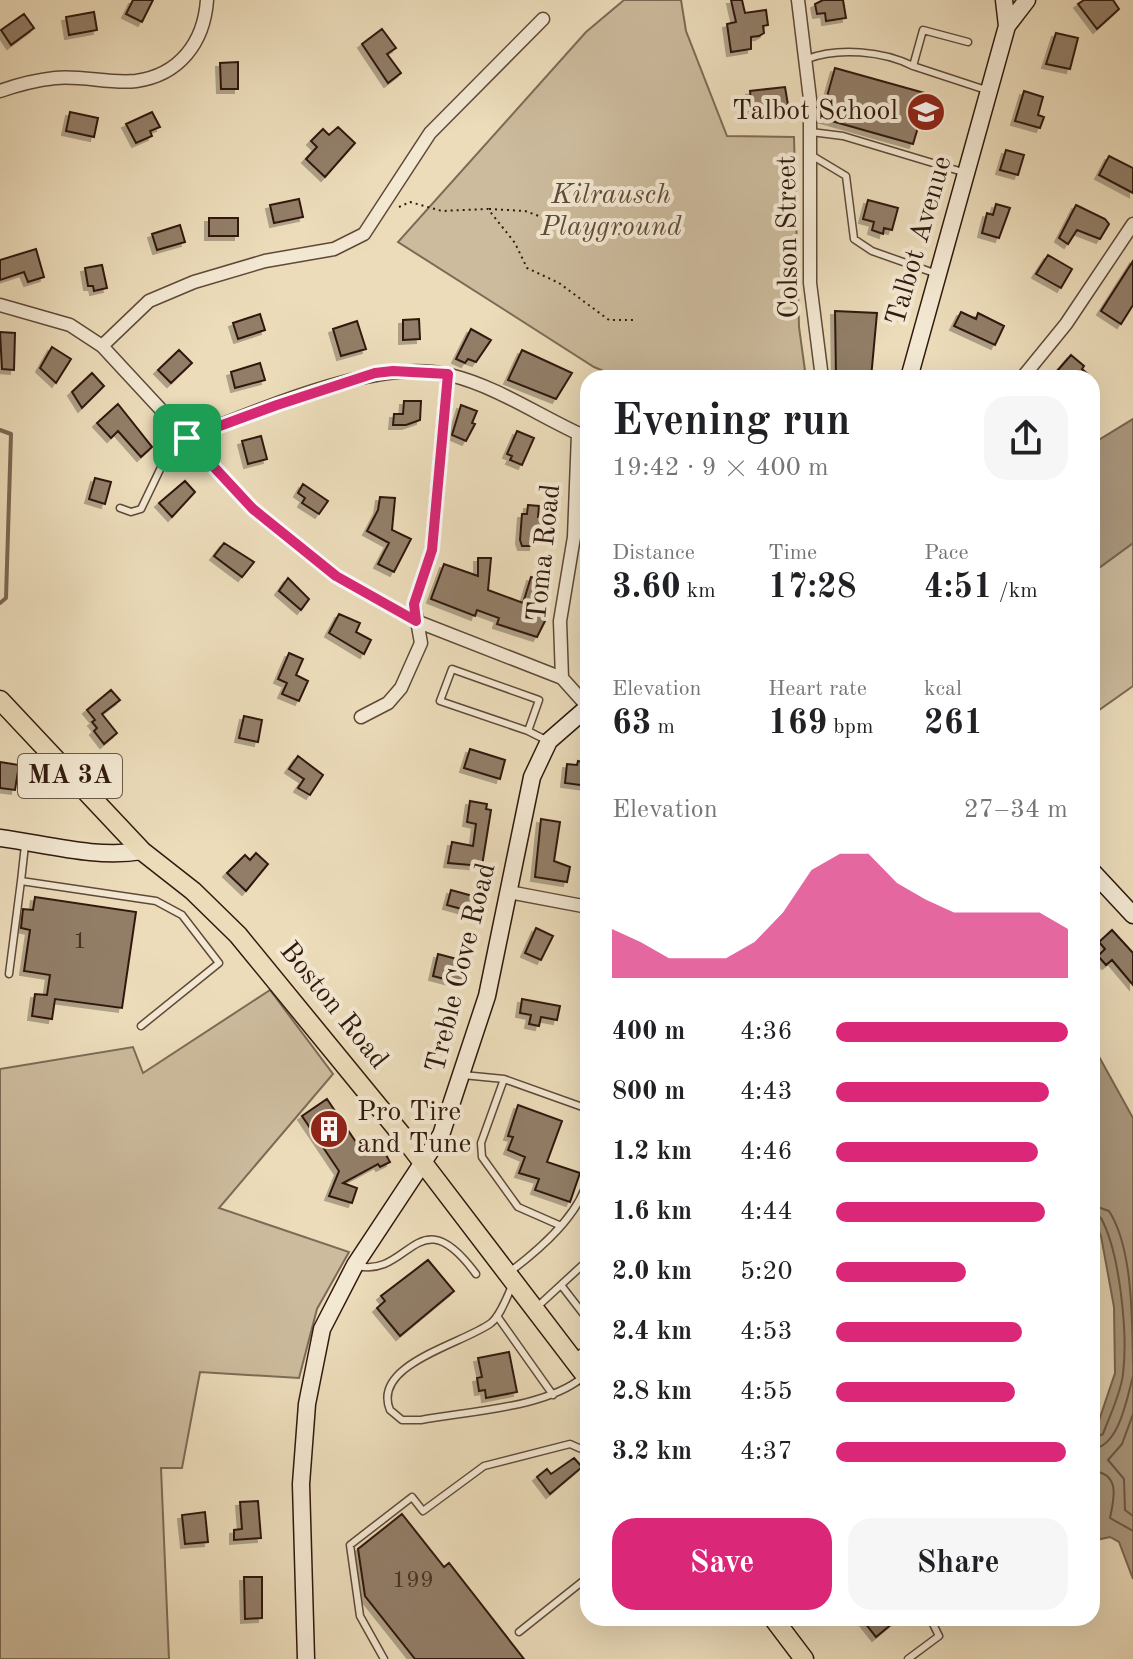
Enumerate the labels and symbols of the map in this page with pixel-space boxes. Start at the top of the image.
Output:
school or university icon: Talbot School [905,91,947,133]
place label: Talbot School [732,98,898,126]
street label: Talbot Avenue [882,153,958,329]
street label: Colson Street [774,155,804,319]
park label: Kilrausch Playground [539,182,682,242]
pin [153,404,221,472]
street label: Toma Road [524,483,566,623]
road number: MA 3A [18,754,122,798]
street label: Treble Cove Road [422,860,502,1076]
house number: 1 [73,930,87,954]
street label: Boston Road [274,937,392,1075]
place label: Pro Tire and Tune [357,1099,471,1159]
building icon: Pro Tire and Tune [308,1108,350,1150]
house number: 199 [392,1569,434,1593]

